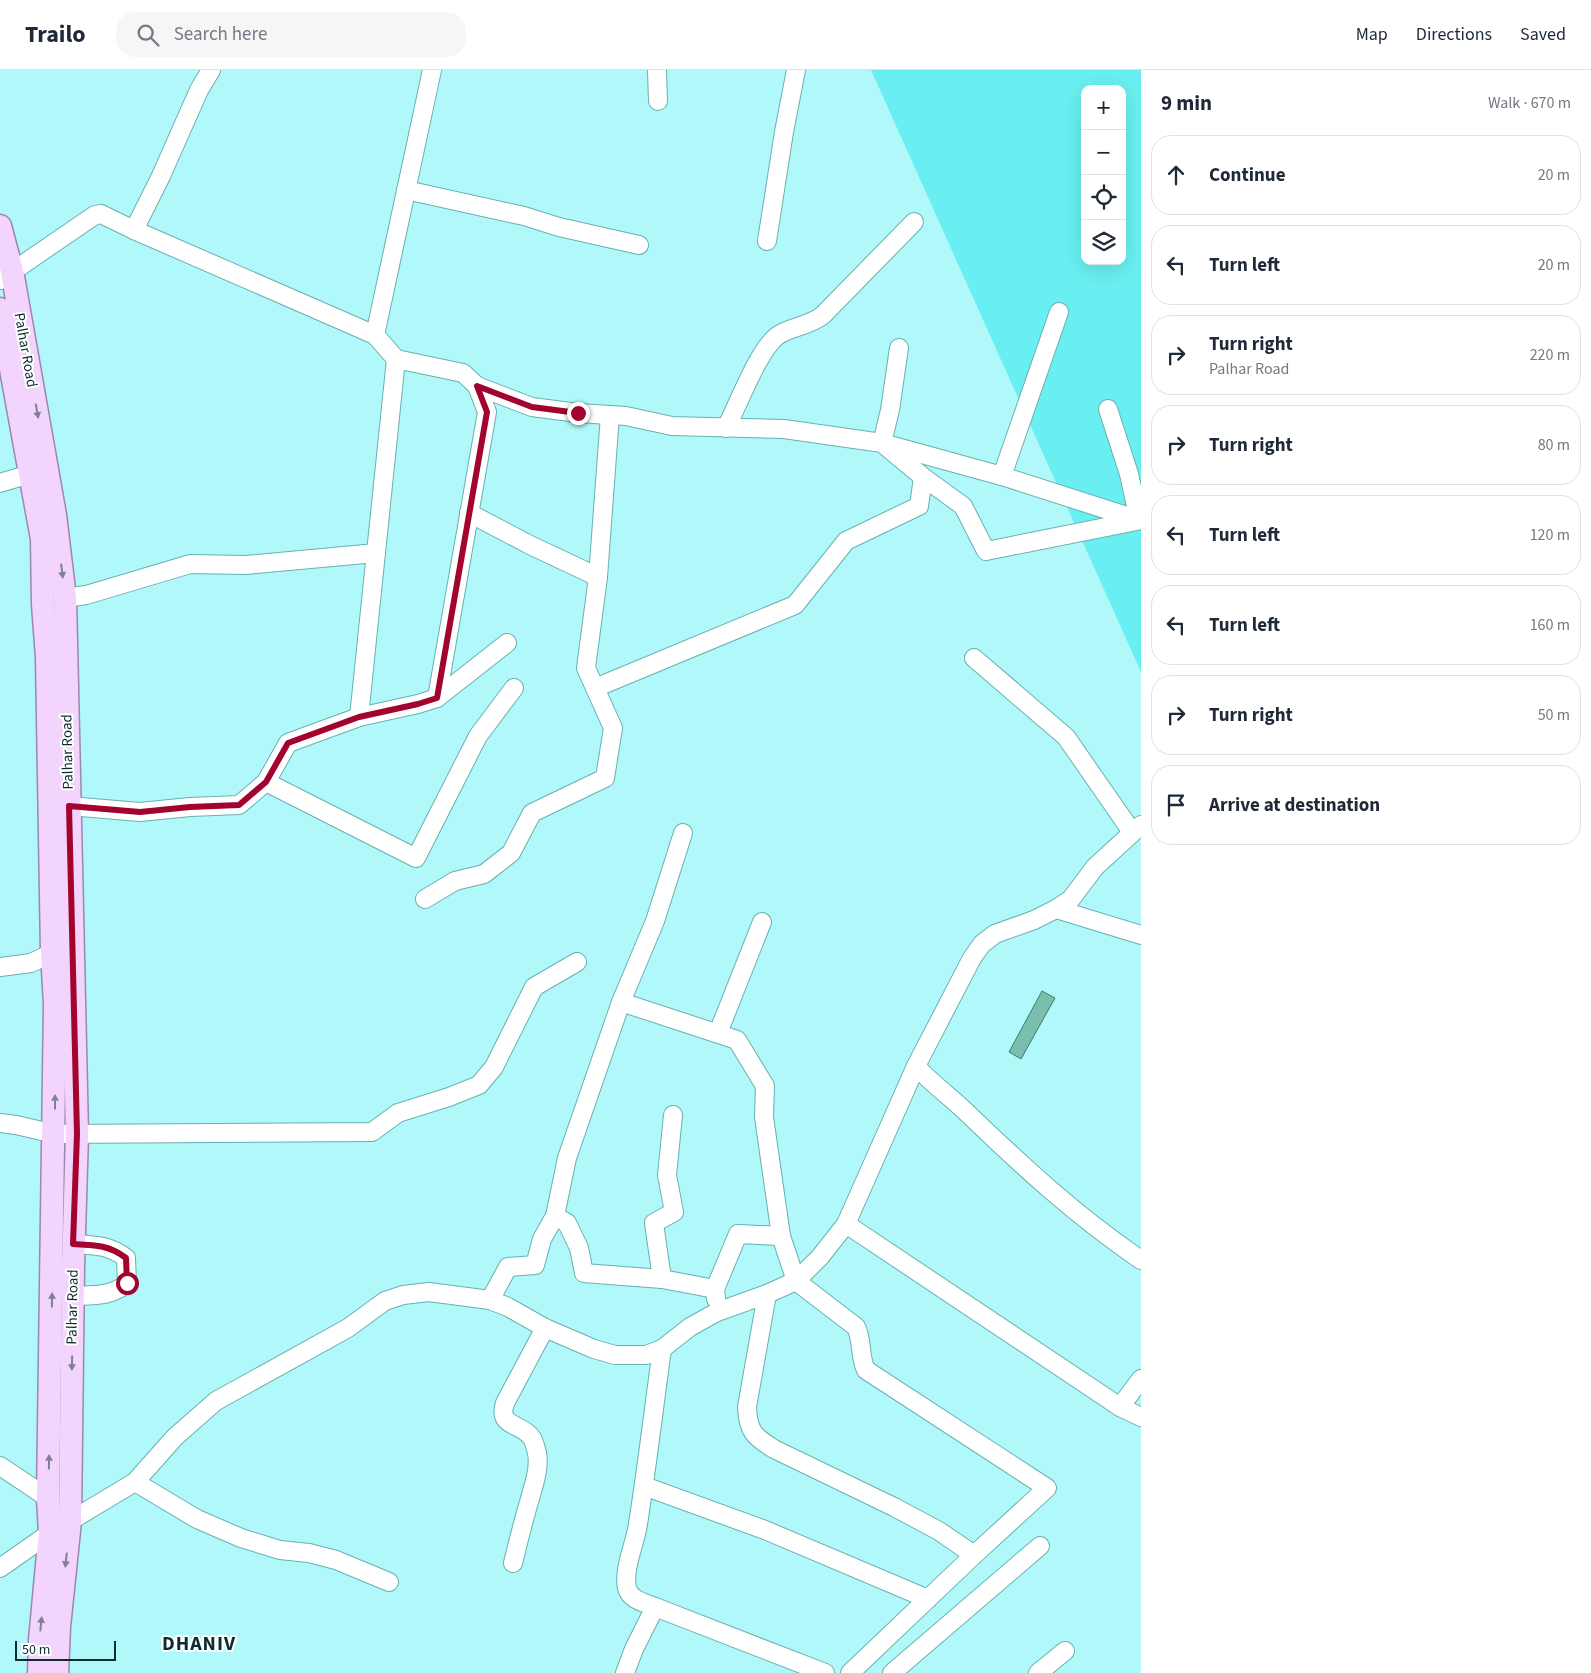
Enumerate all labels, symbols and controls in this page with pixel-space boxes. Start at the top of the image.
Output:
search box [116,12,466,57]
text: Trailo [25,17,86,52]
icon: search [134,21,162,49]
text: Search here [174,21,267,48]
text: Map [1356,22,1388,47]
text: Directions [1416,22,1492,47]
text: Saved [1520,22,1566,47]
map controls [1081,85,1126,265]
button: + [1081,85,1126,130]
text: 9 min [1161,88,1212,118]
text: Walk · 670 m [1488,92,1571,114]
button: − [1081,130,1126,175]
icon: ahead [1162,161,1190,189]
text: Continue [1209,162,1286,189]
text: 20 m [1538,164,1570,186]
button: locate [1081,175,1126,220]
button: layers [1081,220,1126,265]
icon: left [1162,251,1190,279]
text: Turn left [1209,252,1280,279]
text: 20 m [1538,254,1570,276]
street label: Palhar Road [9,311,42,389]
text: Turn right [1209,331,1293,358]
icon: right [1162,341,1190,369]
text: 220 m [1530,344,1570,366]
text: Palhar Road [1209,358,1289,380]
route end [567,402,590,425]
one-way arrow [33,403,41,419]
icon: right [1162,431,1190,459]
text: Turn right [1209,432,1293,459]
text: 80 m [1538,434,1570,456]
icon: left [1162,521,1190,549]
text: Turn left [1209,522,1280,549]
text: 120 m [1530,524,1570,546]
one-way arrow [58,563,66,579]
icon: left [1162,611,1190,639]
text: Turn left [1209,612,1280,639]
text: 160 m [1530,614,1570,636]
icon: right [1162,701,1190,729]
text: Turn right [1209,702,1293,729]
text: 50 m [1538,704,1570,726]
street label: Palhar Road [56,714,79,790]
icon: arrive [1162,791,1190,819]
text: Arrive at destination [1209,792,1380,819]
one-way arrow [51,1094,59,1110]
street label: Palhar Road [61,1269,84,1345]
route start [116,1272,139,1295]
one-way arrow [48,1292,56,1308]
one-way arrow [67,1355,75,1371]
one-way arrow [45,1454,53,1470]
one-way arrow [62,1553,70,1569]
one-way arrow [37,1616,45,1632]
district label: DHANIV [162,1630,236,1658]
scale bar [15,1638,116,1661]
text: 50 m [22,1640,50,1660]

